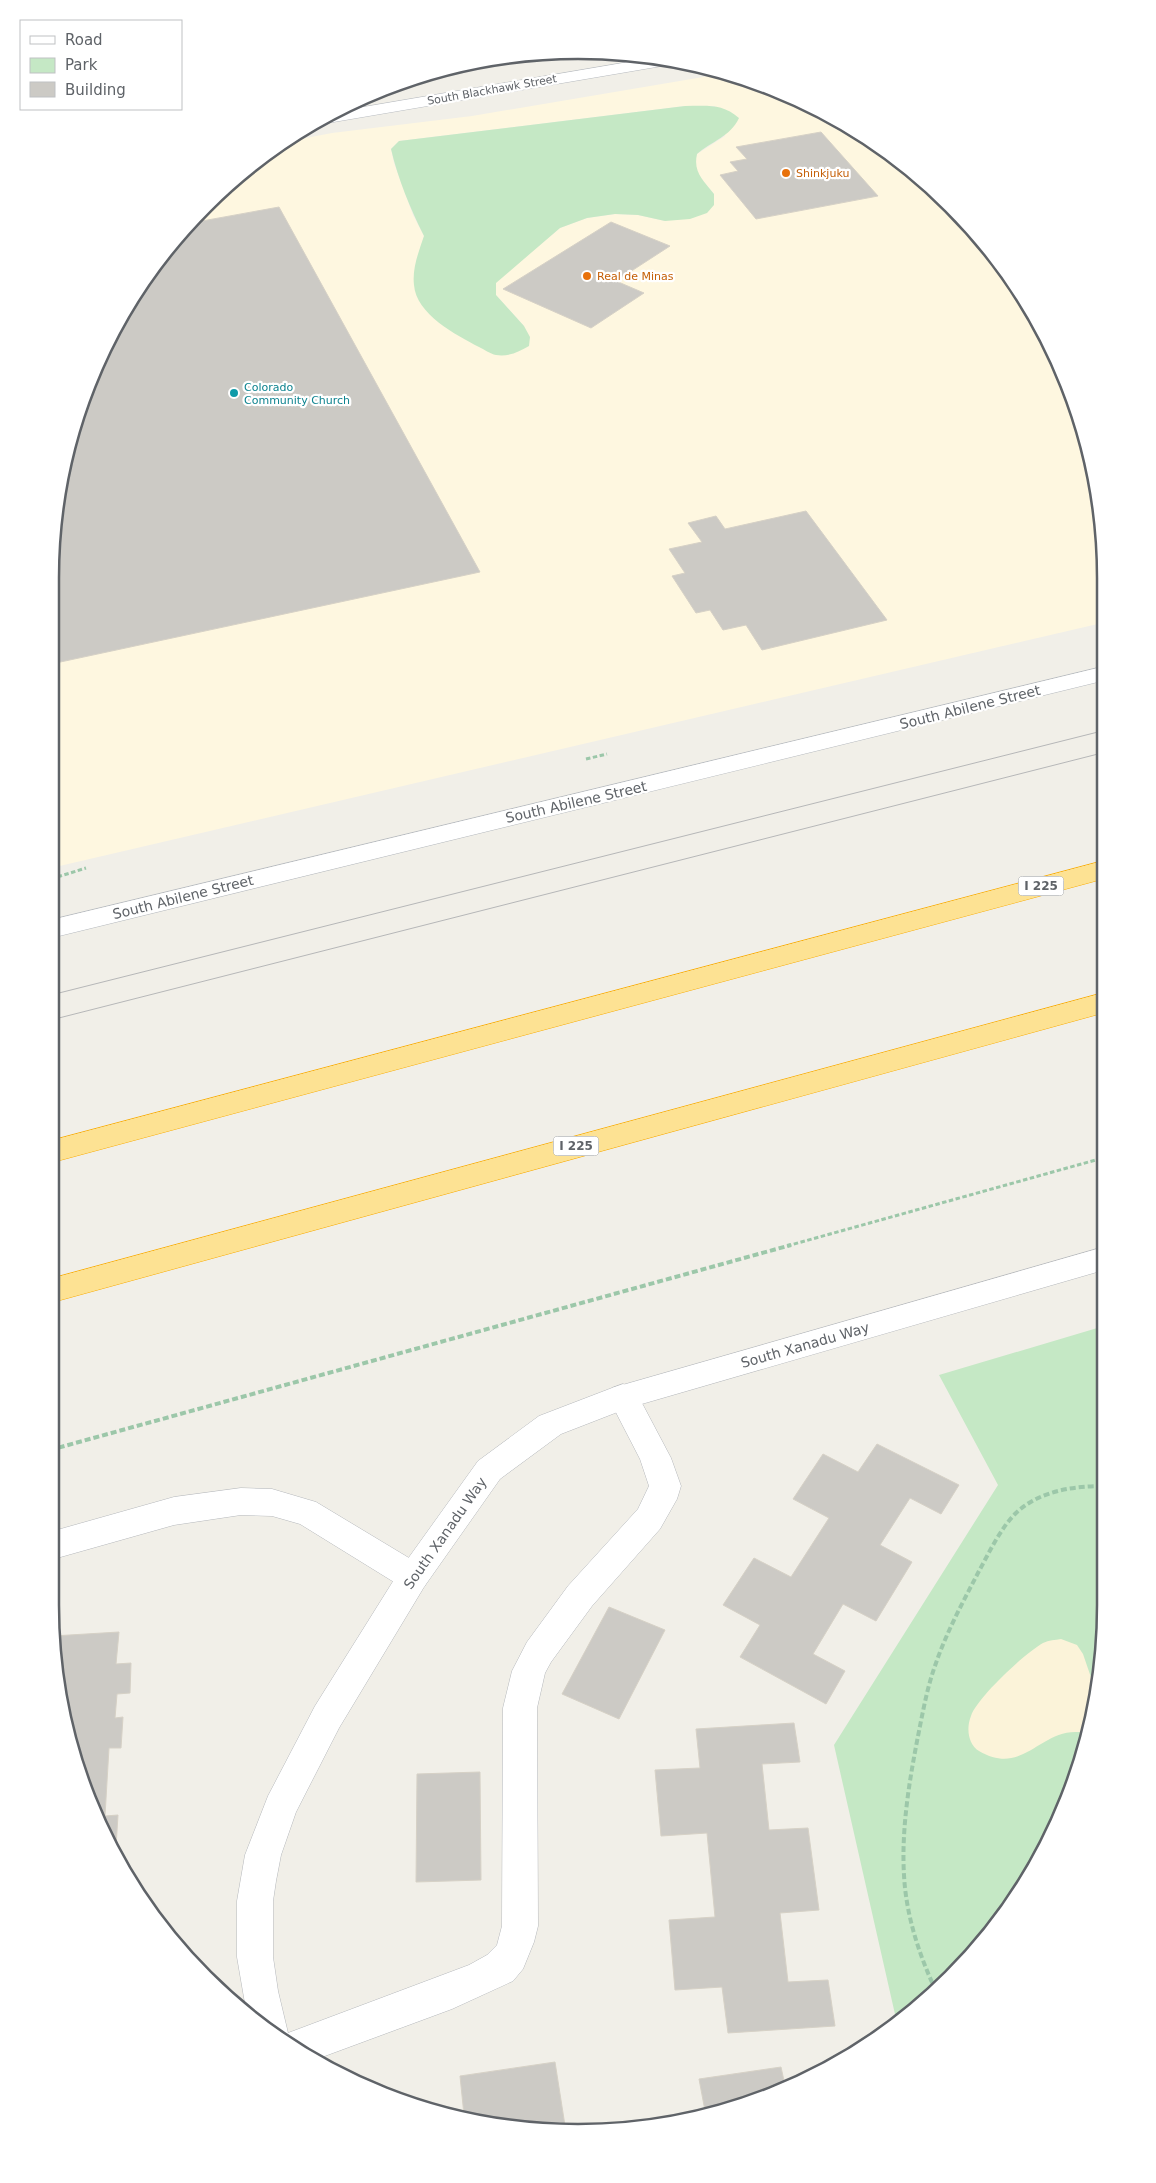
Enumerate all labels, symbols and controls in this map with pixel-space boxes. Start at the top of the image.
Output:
legend [20,20,182,110]
text: Road [65,31,103,49]
text: Park [65,56,98,74]
street label: South Blackhawk Street [426,72,558,108]
text: Building [65,81,126,99]
marker: Shinkjuku [780,167,792,179]
place label: Shinkjuku [796,167,849,180]
marker: Real de Minas [581,270,593,282]
place label: Real de Minas [597,270,674,283]
place label: Colorado Community Church [244,381,350,407]
marker: Colorado Community Church [228,387,240,399]
street label: South Abilene Street [898,682,1043,732]
street label: South Abilene Street [504,778,649,826]
street label: South Abilene Street [111,872,256,922]
road number: I 225 [1018,876,1064,896]
road number: I 225 [554,1136,598,1156]
street label: South Xanadu Way [739,1319,871,1371]
street label: South Xanadu Way [400,1474,490,1592]

